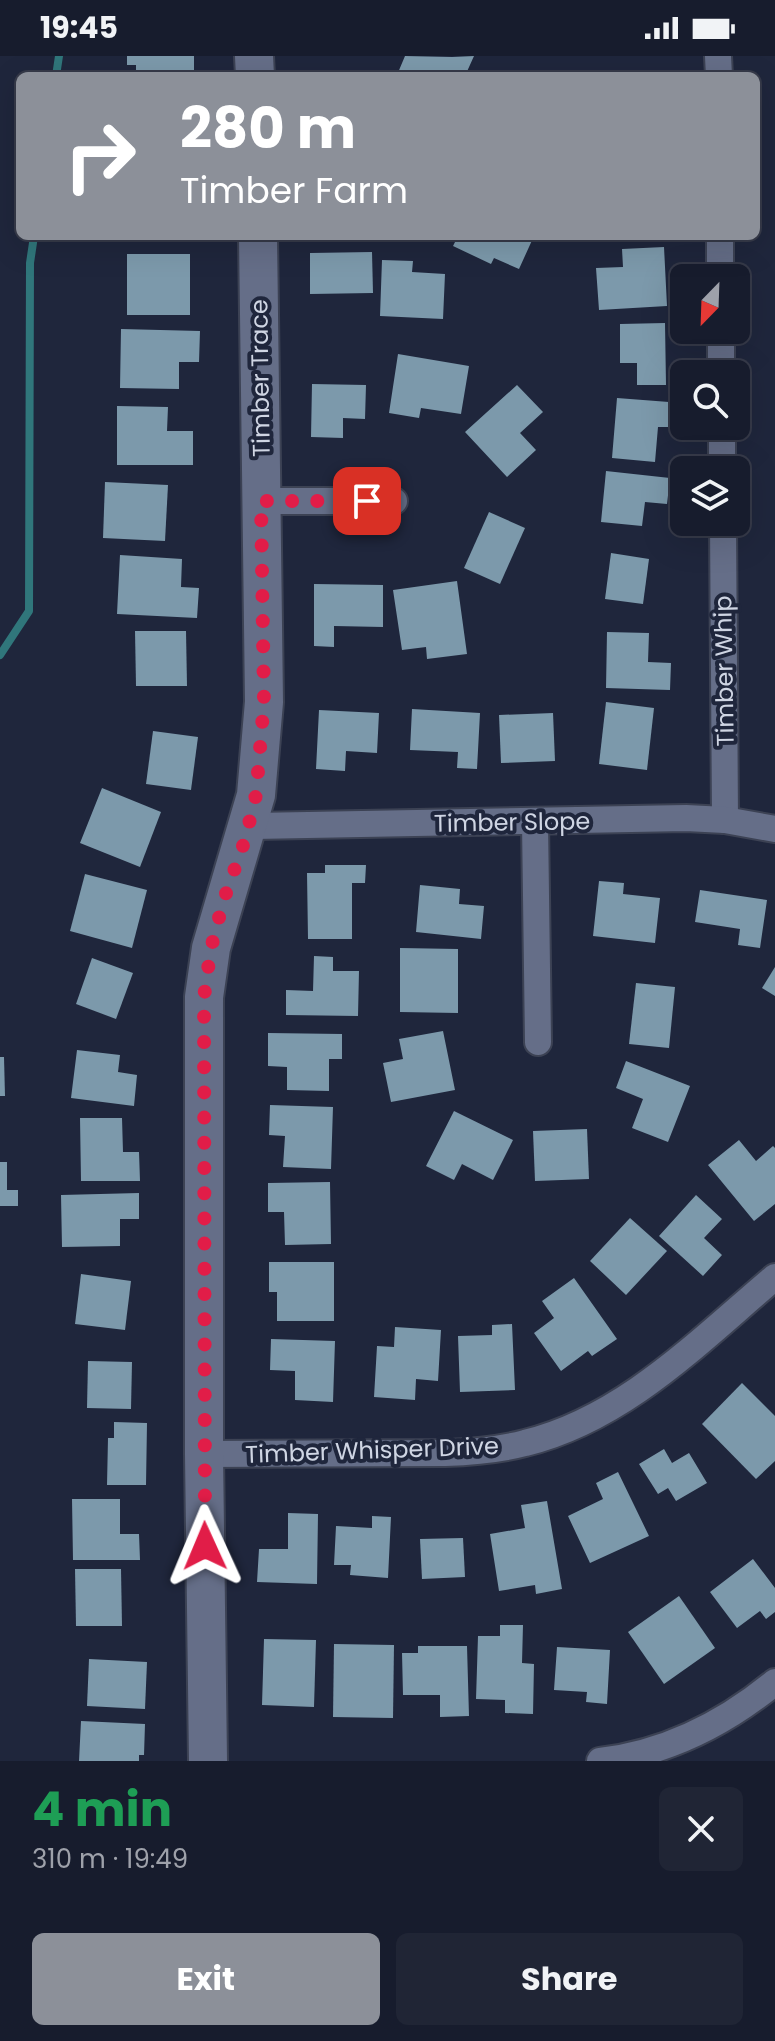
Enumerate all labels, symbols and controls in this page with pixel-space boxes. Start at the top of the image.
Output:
text: 19:45 [40,6,118,49]
text: 280 m [180,89,356,168]
icon: right [48,104,152,208]
text: Timber Farm [180,165,408,216]
north arrow [670,264,750,344]
map controls [670,264,750,536]
street label: Timber Trace [242,299,278,457]
button: search [670,360,750,440]
button: layers [670,456,750,536]
pin [333,467,401,535]
icon: arrive [345,479,389,523]
street label: Timber Whip [706,595,742,747]
street label: Timber Slope [433,804,591,840]
street label: Timber Whisper Drive [245,1429,499,1471]
position arrow [163,1504,247,1588]
text: 4 min [32,1776,172,1843]
button: close [659,1787,743,1871]
text: 310 m · 19:49 [32,1841,188,1877]
button: Exit [32,1933,380,2025]
button: Share [396,1933,743,2025]

